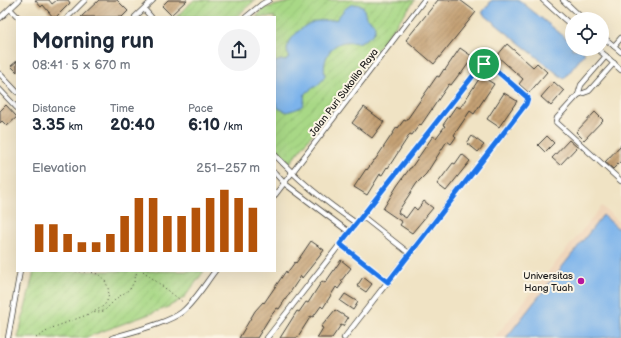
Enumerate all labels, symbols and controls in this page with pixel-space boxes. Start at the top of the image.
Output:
map controls [565,12,609,56]
button: locate [565,12,609,56]
text: Morning run [32,28,154,55]
button: share [218,29,260,71]
street label: Jalan Puri Sukolilo Raya [307,46,381,139]
pin [467,47,501,81]
icon: arrive [473,53,495,75]
text: 08:41 · 5 × 670 m [32,57,131,73]
text: Distance [32,102,76,115]
text: Time [110,102,134,115]
text: Pace [188,102,213,115]
text: 3.35 [32,115,65,135]
text: 20:40 [110,115,155,135]
text: 6:10 [188,115,220,135]
text: km [65,120,83,133]
text: /km [220,120,243,133]
text: Elevation [32,160,86,176]
text: 251–257 m [196,160,260,176]
place label: Universitas Hang Tuah [523,270,573,294]
marker: Universitas Hang Tuah [576,276,586,286]

